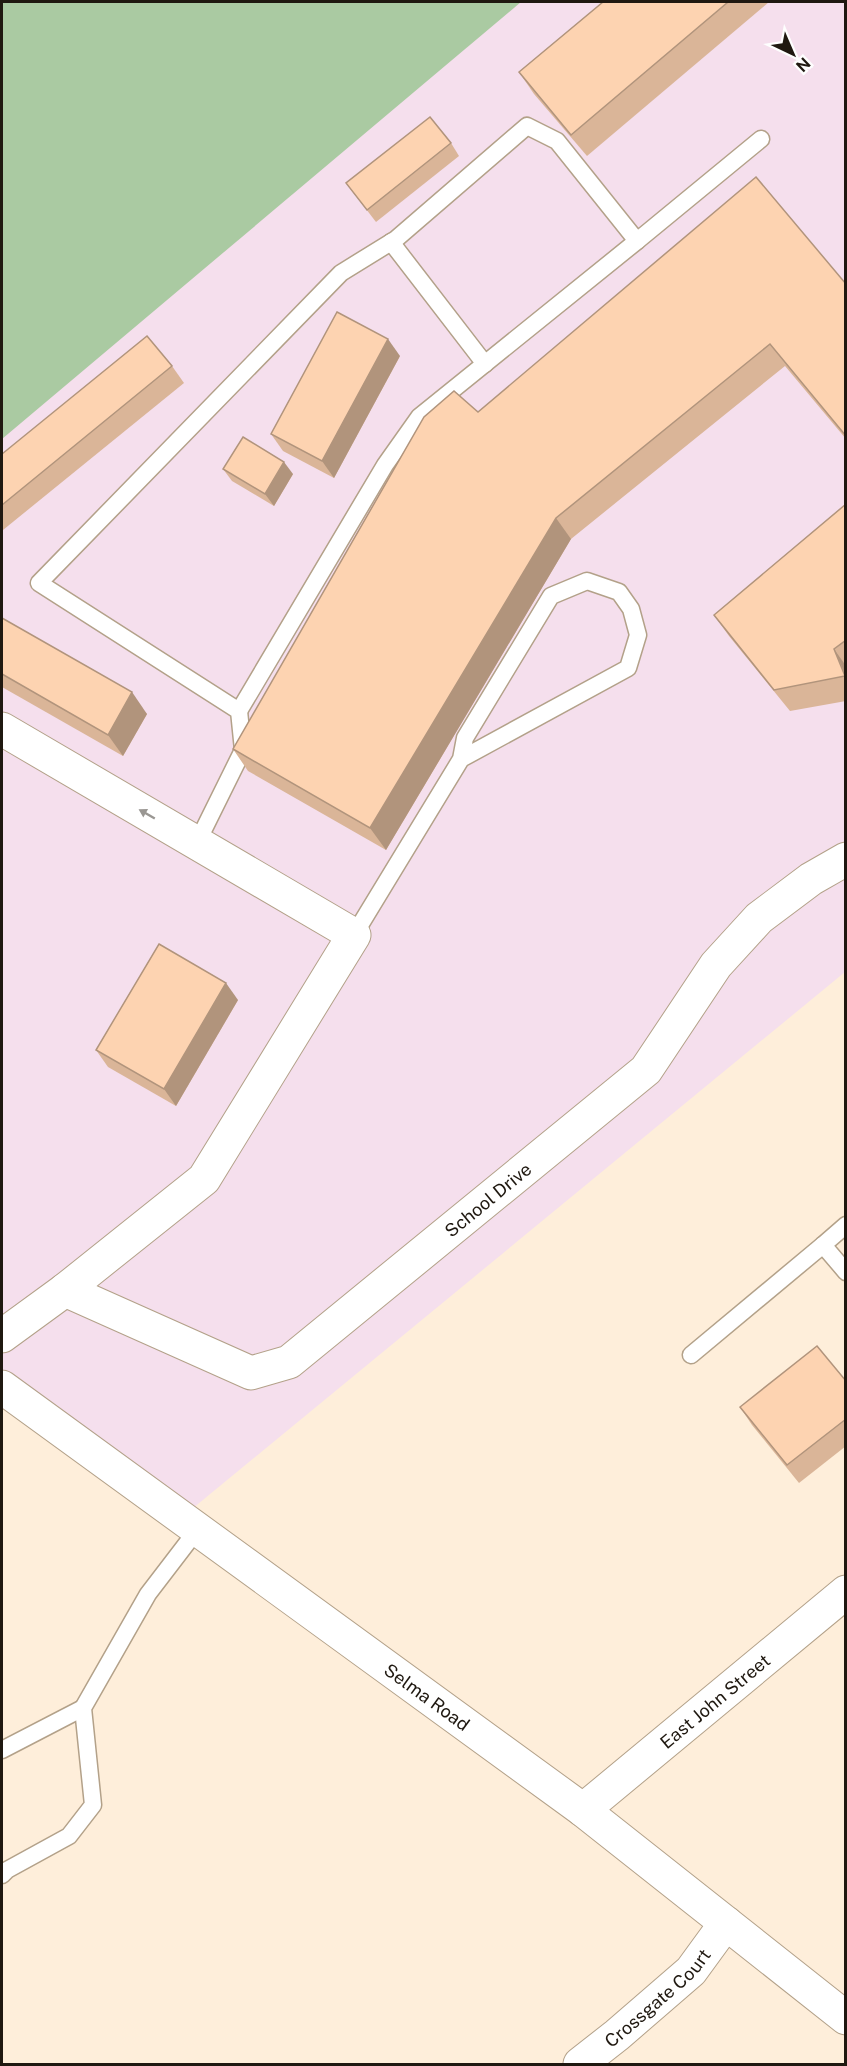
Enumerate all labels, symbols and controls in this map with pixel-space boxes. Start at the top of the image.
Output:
north arrow [763,24,823,84]
text: N [792,53,814,76]
one-way arrow [139,808,155,819]
street label: School Drive [440,1158,535,1241]
street label: East John Street [656,1649,774,1752]
street label: Selma Road [381,1659,474,1735]
street label: Crossgate Court [600,1944,714,2051]

